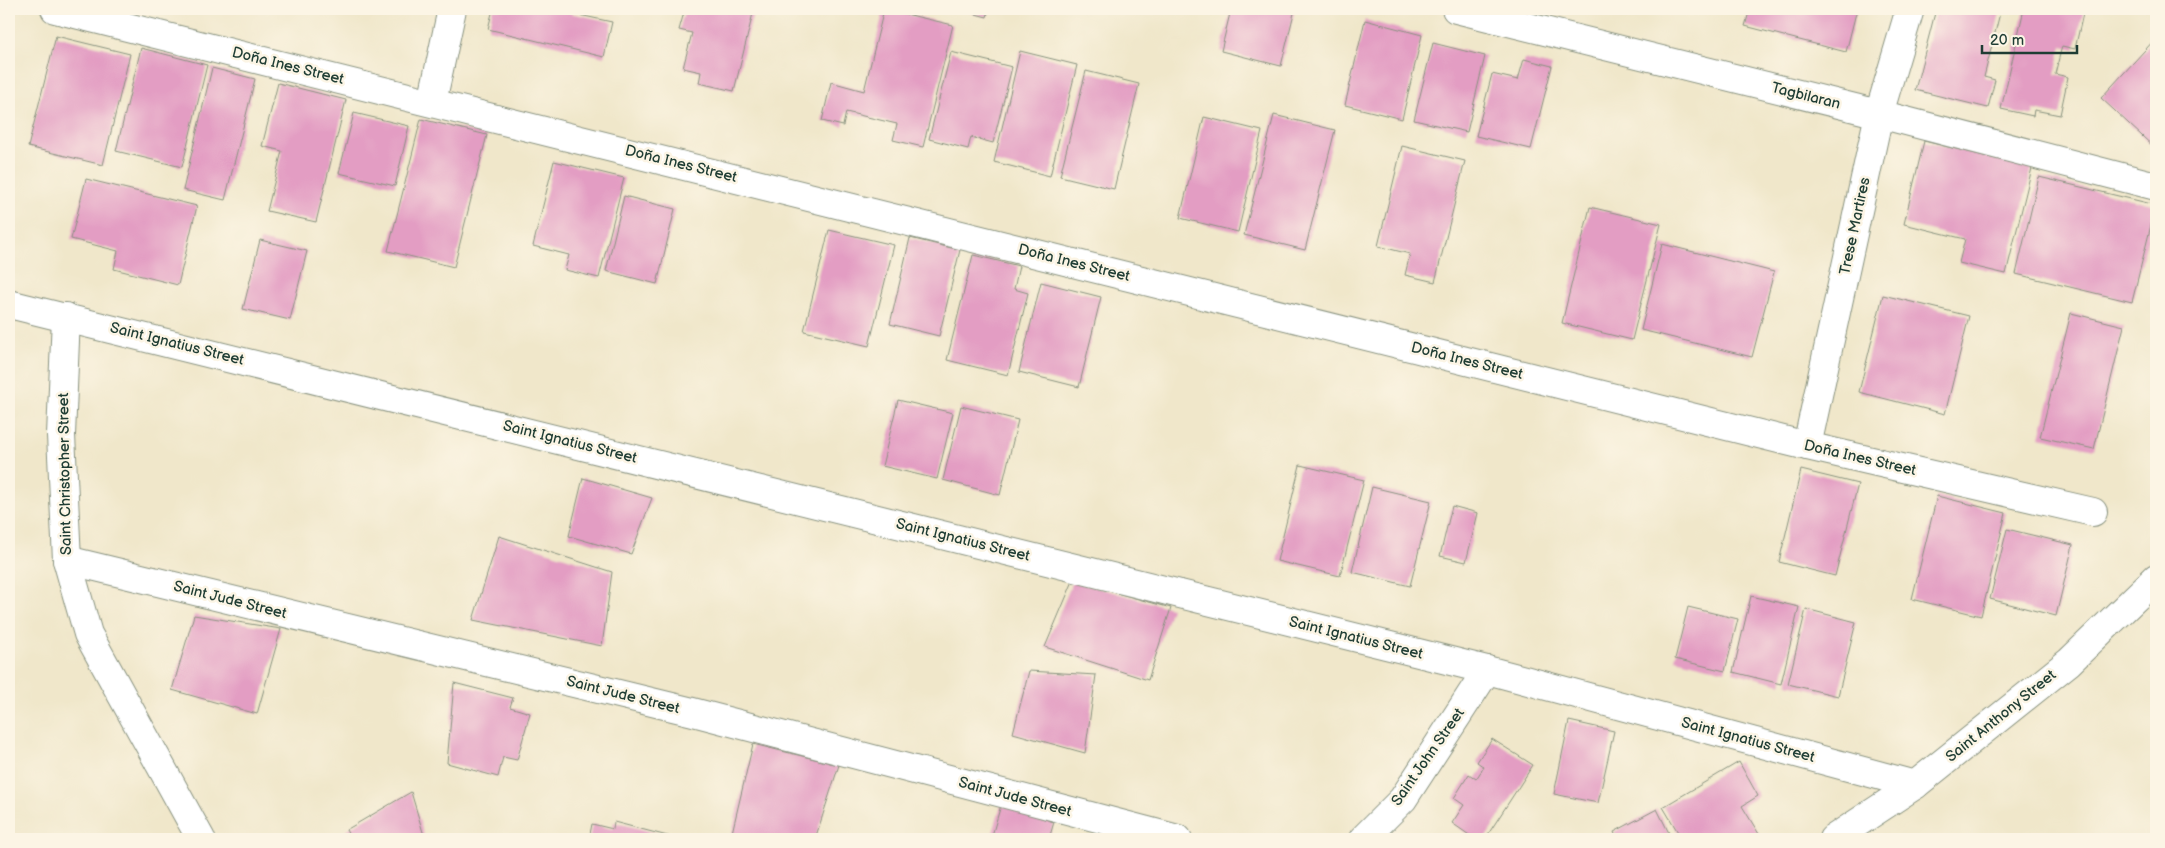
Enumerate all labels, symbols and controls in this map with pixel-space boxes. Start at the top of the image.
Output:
scale bar [1982,22,2078,54]
text: 20 m [1990,31,2024,50]
street label: Doña Ines Street [230,43,346,89]
street label: Tagbilaran [1770,78,1842,114]
street label: Doña Ines Street [623,141,739,187]
street label: Trese Martires [1835,175,1875,277]
street label: Doña Ines Street [1016,240,1132,286]
street label: Saint Ignatius Street [108,318,246,370]
street label: Doña Ines Street [1409,338,1525,384]
street label: Saint Christopher Street [54,392,76,555]
street label: Saint Ignatius Street [501,416,639,468]
street label: Doña Ines Street [1802,436,1918,480]
street label: Saint Ignatius Street [894,514,1032,566]
street label: Saint Jude Street [171,577,289,623]
street label: Saint Ignatius Street [1287,612,1425,664]
street label: Saint Anthony Street [1942,665,2060,766]
street label: Saint Jude Street [564,672,682,718]
street label: Saint John Street [1387,704,1469,810]
street label: Saint Ignatius Street [1679,713,1817,767]
street label: Saint Jude Street [957,773,1074,821]

